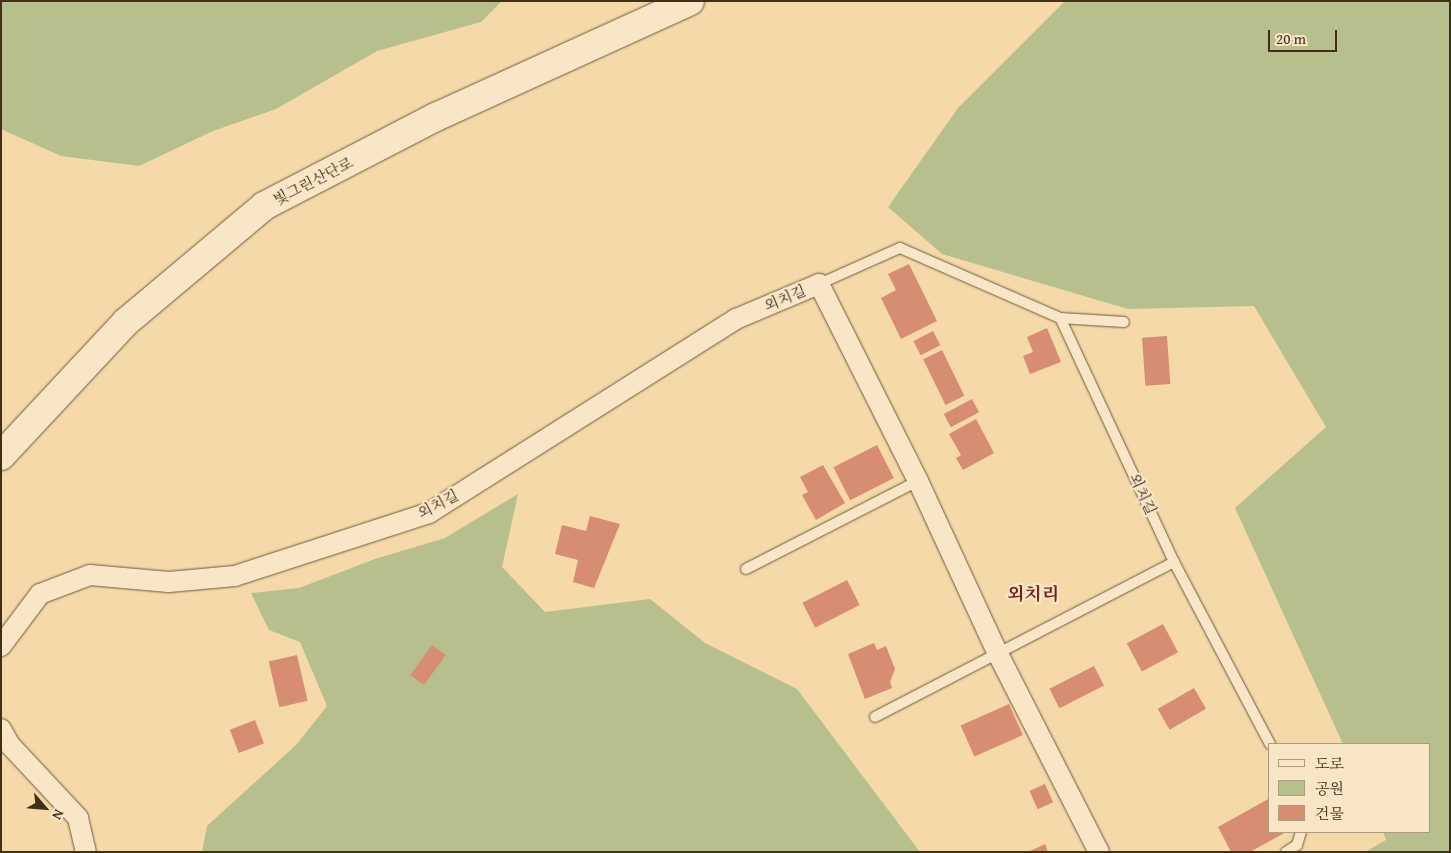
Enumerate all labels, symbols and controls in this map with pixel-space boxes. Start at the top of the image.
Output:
scale bar [1271,20,1340,52]
text: 20 m [1276,28,1306,49]
street label: 빛그린산단로 [270,153,356,209]
street label: 외치길 [761,281,809,315]
street label: 외치길 [1126,470,1160,518]
street label: 외치길 [415,486,461,522]
district label: 외치리 [1007,583,1059,605]
legend [1268,743,1431,833]
text: 도로 [1315,753,1344,774]
text: 공원 [1315,778,1344,799]
north arrow [20,783,70,833]
text: 건물 [1315,803,1344,824]
text: N [47,806,69,824]

